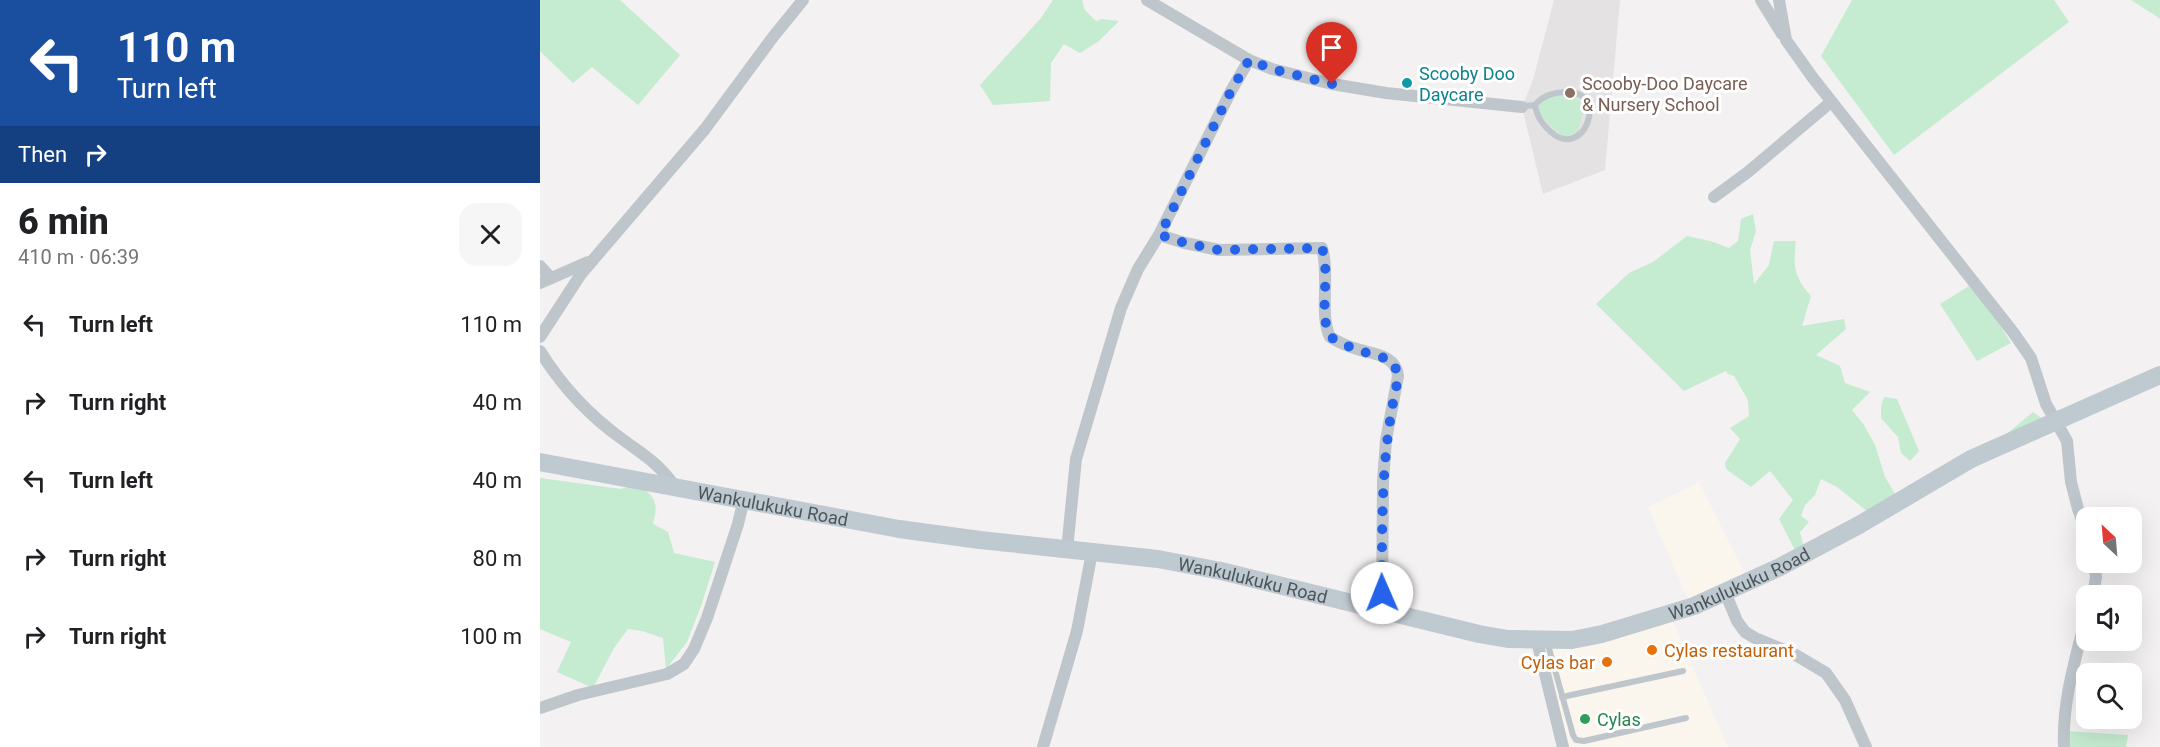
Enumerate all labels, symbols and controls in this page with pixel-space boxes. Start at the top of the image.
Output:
pin [1306,22,1357,84]
text: 110 m [117,23,236,72]
icon: left [18,24,96,102]
icon: arrive [1315,31,1348,64]
place label: Scooby Doo Daycare [1419,63,1515,105]
text: Turn left [117,73,217,105]
place label: Scooby-Doo Daycare & Nursery School [1582,73,1748,115]
marker: Scooby Doo Daycare [1400,76,1414,90]
marker: Scooby-Doo Daycare & Nursery School [1563,86,1577,100]
icon: right [79,138,112,171]
text: Then [18,142,67,167]
text: 6 min [18,201,109,243]
button: close [459,203,522,266]
text: 410 m · 06:39 [18,245,139,269]
icon: left [18,308,51,341]
text: Turn left [69,312,153,337]
text: 110 m [460,312,522,337]
icon: right [18,386,51,419]
text: Turn right [69,390,166,415]
text: 40 m [473,390,522,415]
icon: left [18,464,51,497]
text: Turn left [69,468,153,493]
text: 40 m [473,468,522,493]
street label: Wankulukuku Road [696,481,850,530]
north arrow [2076,507,2142,573]
map controls [2076,507,2142,729]
icon: right [18,542,51,575]
street label: Wankulukuku Road [1666,543,1813,624]
text: Turn right [69,546,166,571]
text: 80 m [473,546,522,571]
street label: Wankulukuku Road [1176,553,1330,607]
position arrow [1350,561,1414,625]
button: sound [2076,585,2142,651]
icon: right [18,620,51,653]
text: Turn right [69,624,166,649]
text: 100 m [460,624,522,649]
place label: Cylas restaurant [1664,640,1794,661]
marker: Cylas restaurant [1645,643,1659,657]
place label: Cylas bar [1521,652,1595,673]
marker: Cylas bar [1600,655,1614,669]
button: search [2076,663,2142,729]
place label: Cylas [1597,709,1641,730]
marker: Cylas [1578,712,1592,726]

